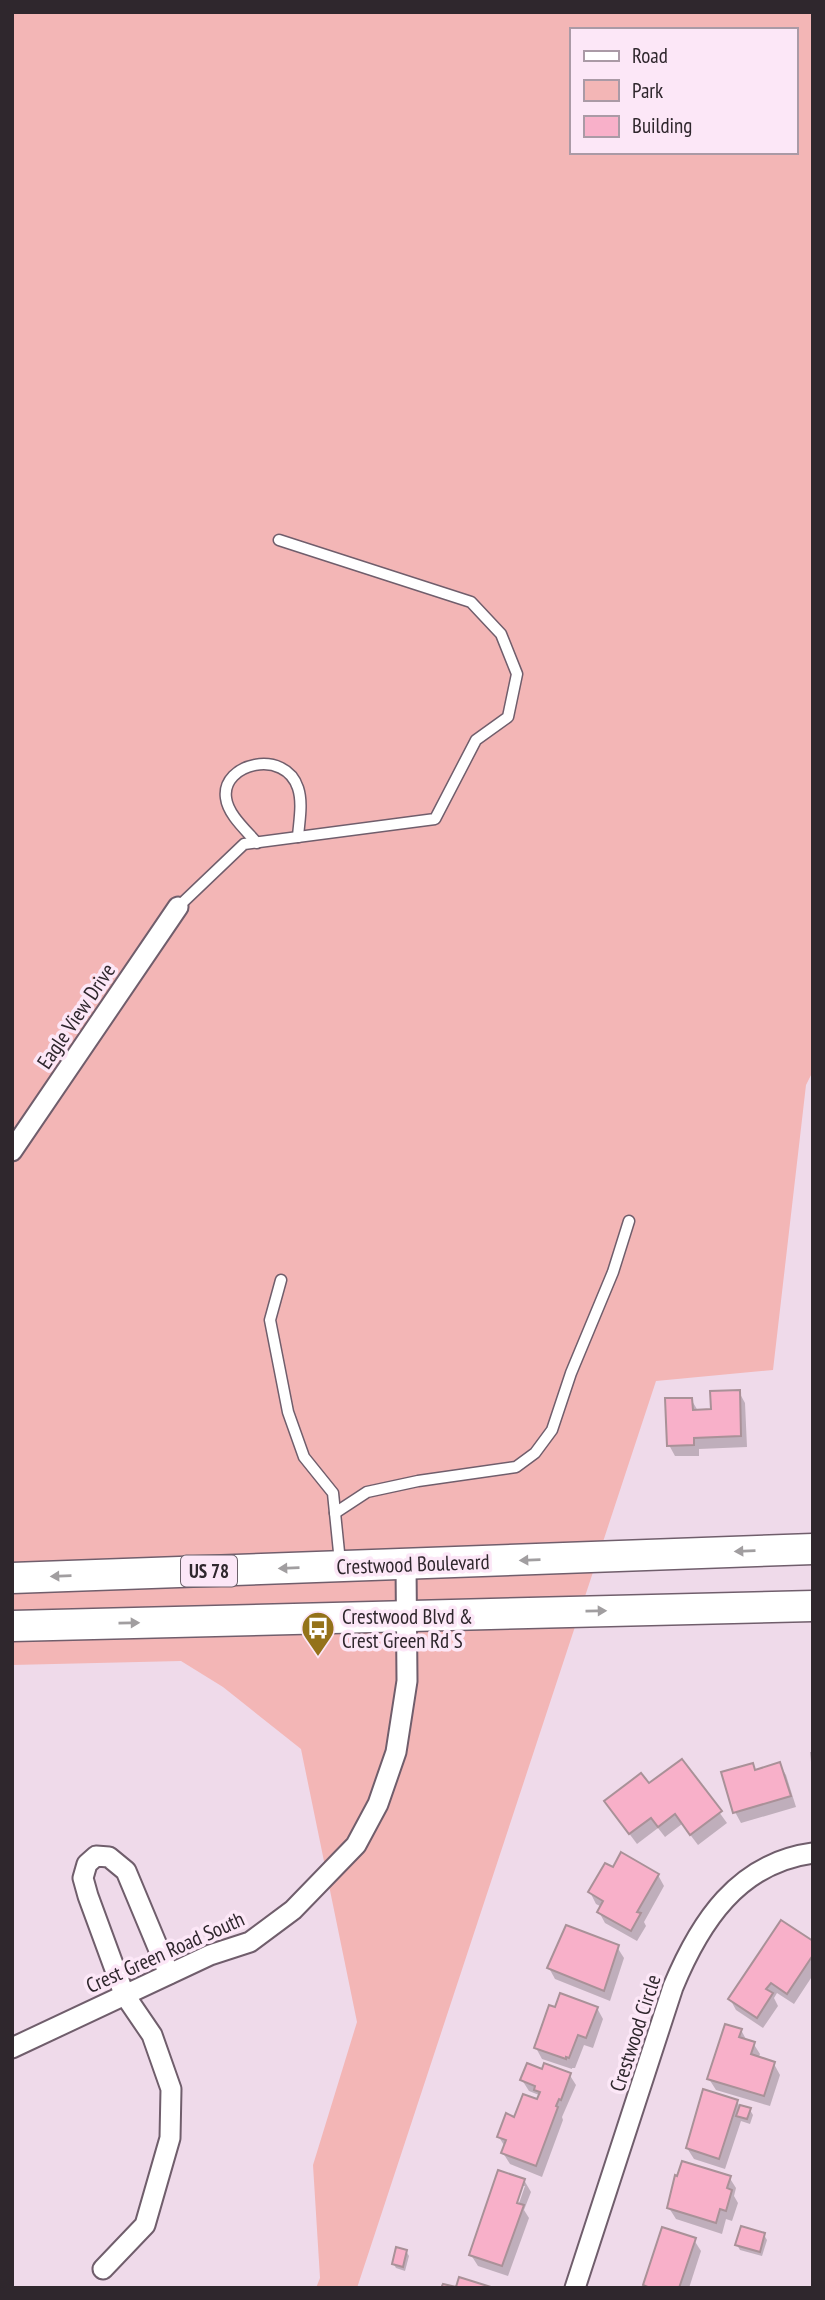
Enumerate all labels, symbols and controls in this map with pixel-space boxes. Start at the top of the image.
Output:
legend [570,28,797,154]
text: Road [632,42,668,69]
text: Park [632,77,663,104]
text: Building [632,112,692,139]
street label: Eagle View Drive [31,958,121,1074]
one-way arrow [733,1546,755,1557]
street label: Crestwood Boulevard [336,1548,490,1580]
one-way arrow [519,1554,541,1565]
road number: US 78 [181,1555,237,1586]
one-way arrow [277,1562,299,1573]
one-way arrow [50,1570,72,1581]
place label: Crestwood Blvd & Crest Green Rd S [342,1603,473,1654]
one-way arrow [585,1606,607,1617]
bus stop icon: Crestwood Blvd & Crest Green Rd S [299,1609,337,1658]
one-way arrow [119,1618,141,1629]
street label: Crest Green Road South [82,1905,248,1999]
street label: Crestwood Circle [603,1971,667,2095]

